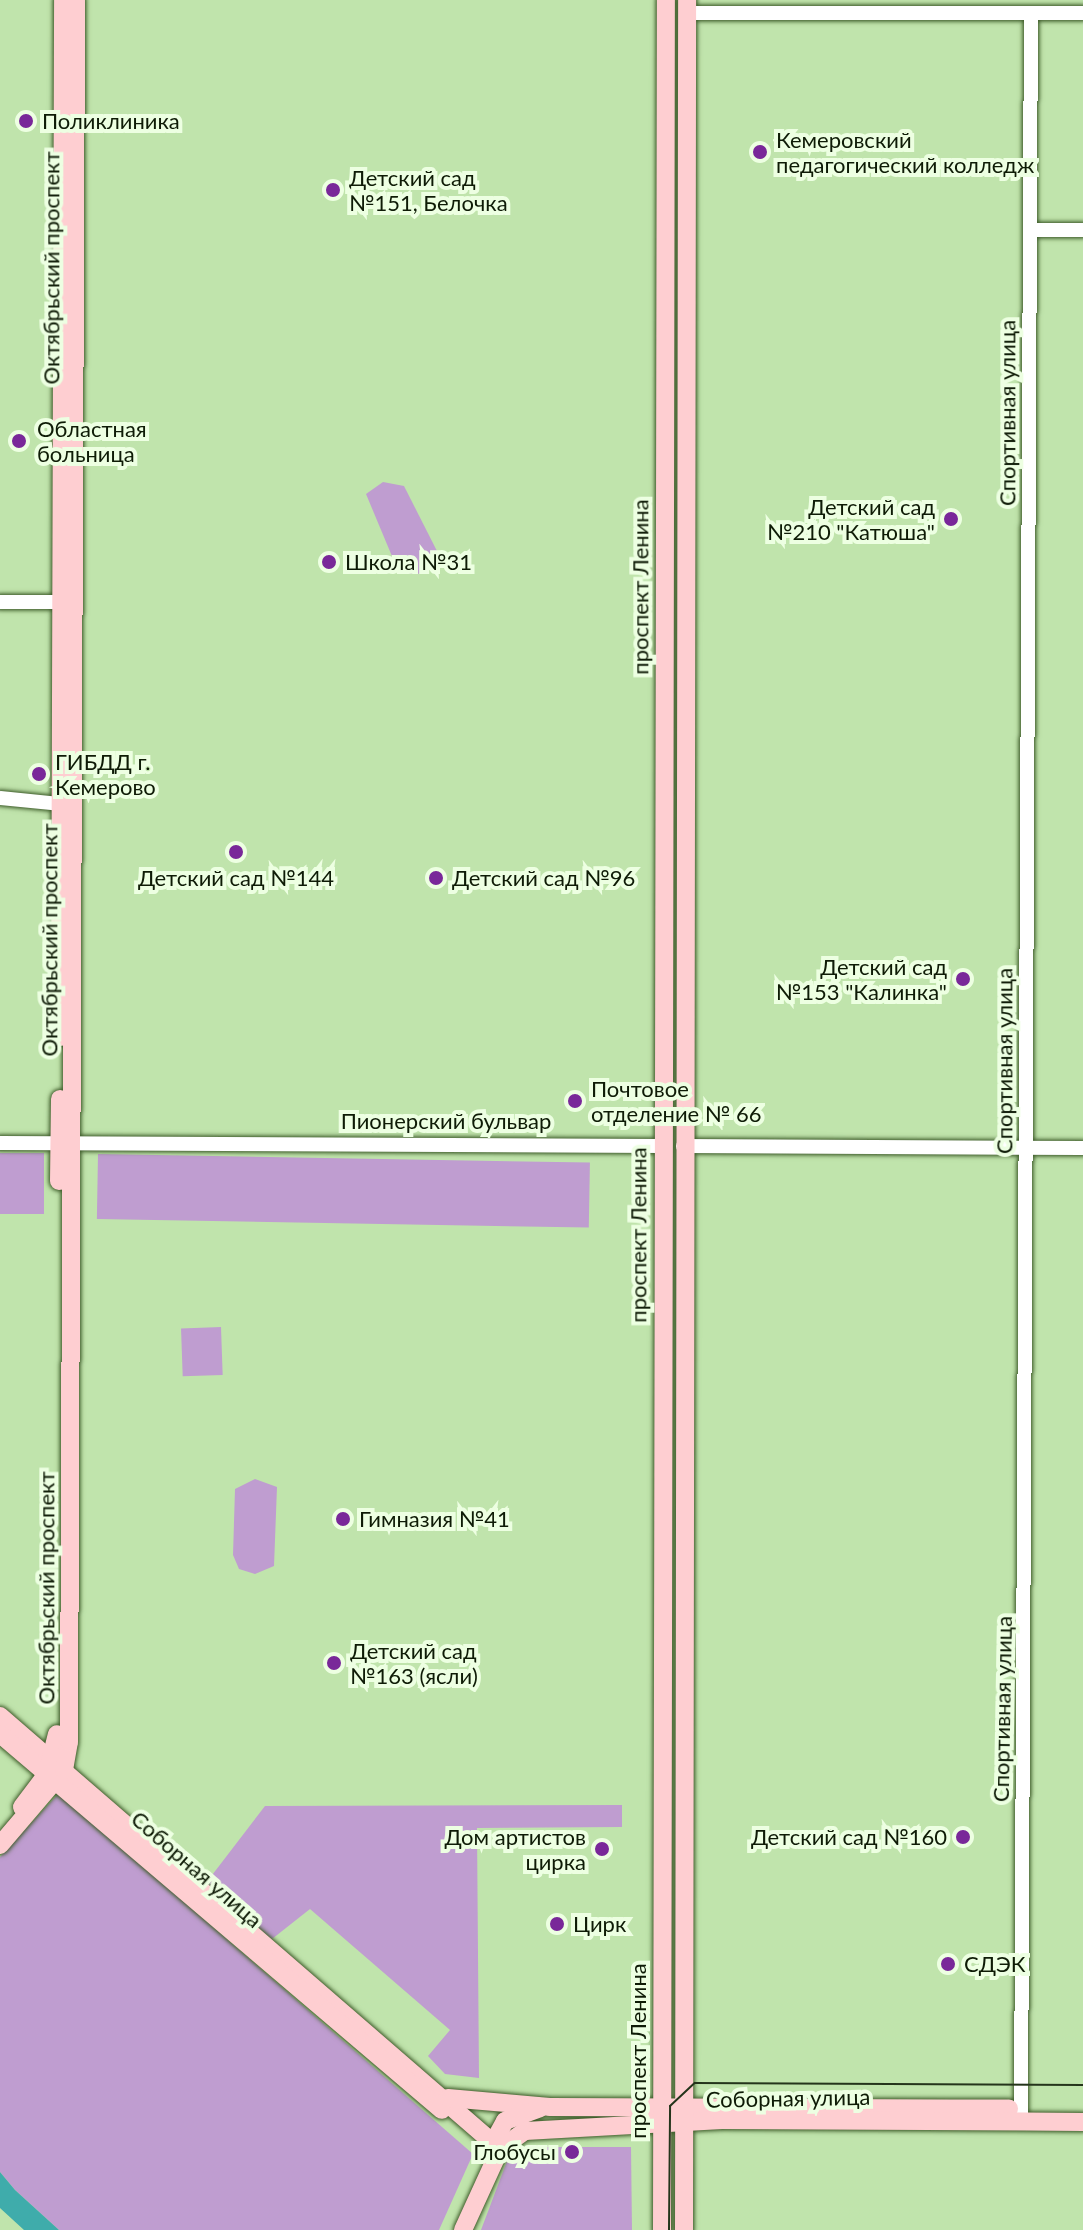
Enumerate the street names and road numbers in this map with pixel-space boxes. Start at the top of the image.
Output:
street label: Октябрьский проспект [38,151,64,385]
street label: Спортивная улица [994,320,1020,506]
street label: проспект Ленина [627,499,653,675]
street label: Октябрьский проспект [36,823,62,1057]
street label: Спортивная улица [991,968,1017,1154]
street label: Пионерский бульвар [341,1108,551,1134]
street label: проспект Ленина [625,1147,651,1323]
street label: Октябрьский проспект [33,1471,59,1705]
street label: Спортивная улица [987,1616,1017,1802]
street label: Соборная улица [126,1805,268,1933]
street label: проспект Ленина [625,1963,651,2139]
street label: Соборная улица [706,2083,870,2113]

